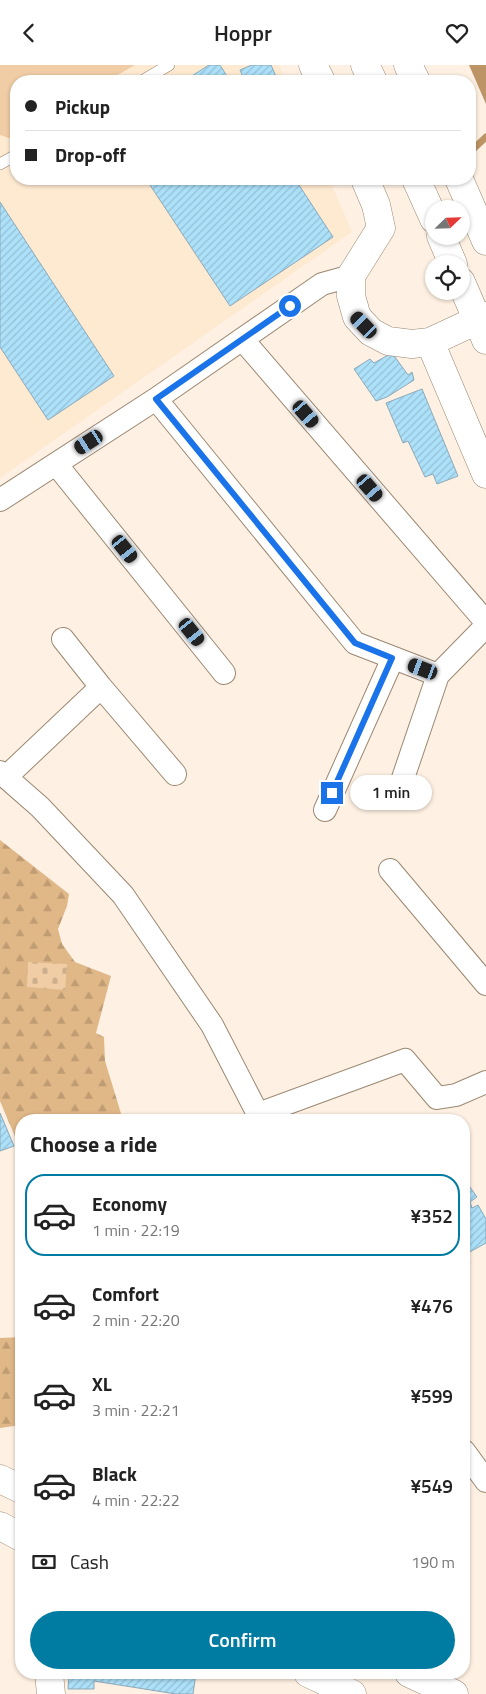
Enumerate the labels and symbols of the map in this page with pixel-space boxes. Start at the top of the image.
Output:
north arrow [425,200,470,245]
route start [279,295,301,317]
car [348,309,379,341]
car [290,398,321,430]
car [72,428,105,456]
car [354,472,385,504]
car [109,533,140,565]
car [176,616,207,648]
car [406,657,439,681]
callout: 1 min [350,775,432,811]
route end [321,782,343,804]

